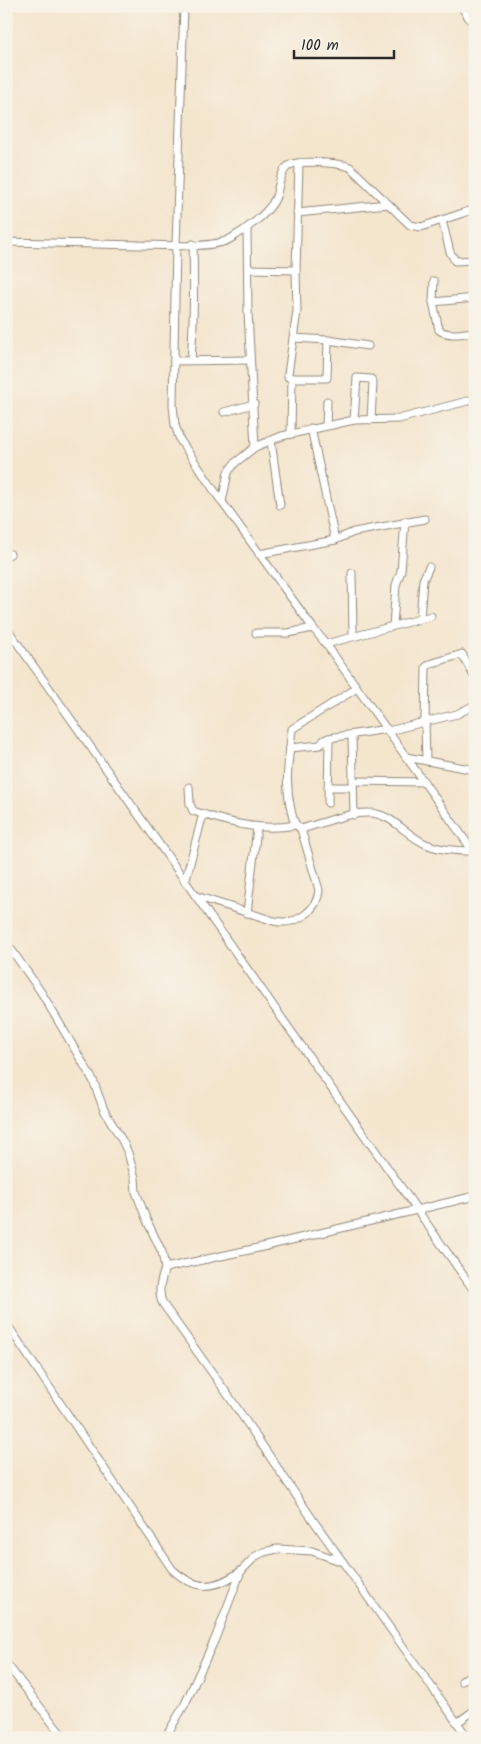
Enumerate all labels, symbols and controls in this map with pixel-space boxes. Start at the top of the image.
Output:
scale bar [294,28,394,60]
text: 100 m [301,34,339,58]

